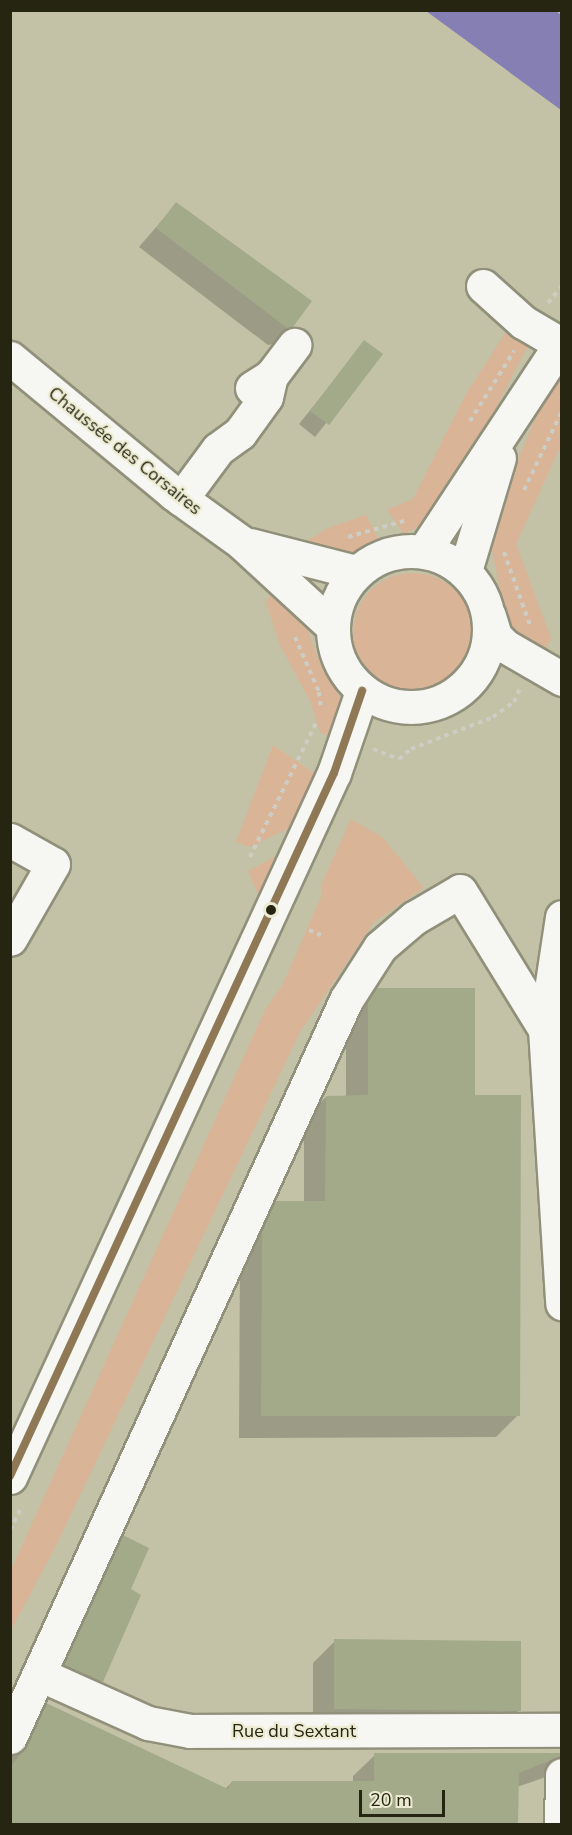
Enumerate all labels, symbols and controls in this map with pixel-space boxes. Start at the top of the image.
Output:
street label: Chaussée des Corsaires [44,382,206,520]
unlabelled marker [265,904,277,916]
street label: Rue du Sextant [232,1720,356,1742]
scale bar [362,1778,448,1816]
text: 20 m [370,1788,412,1812]

